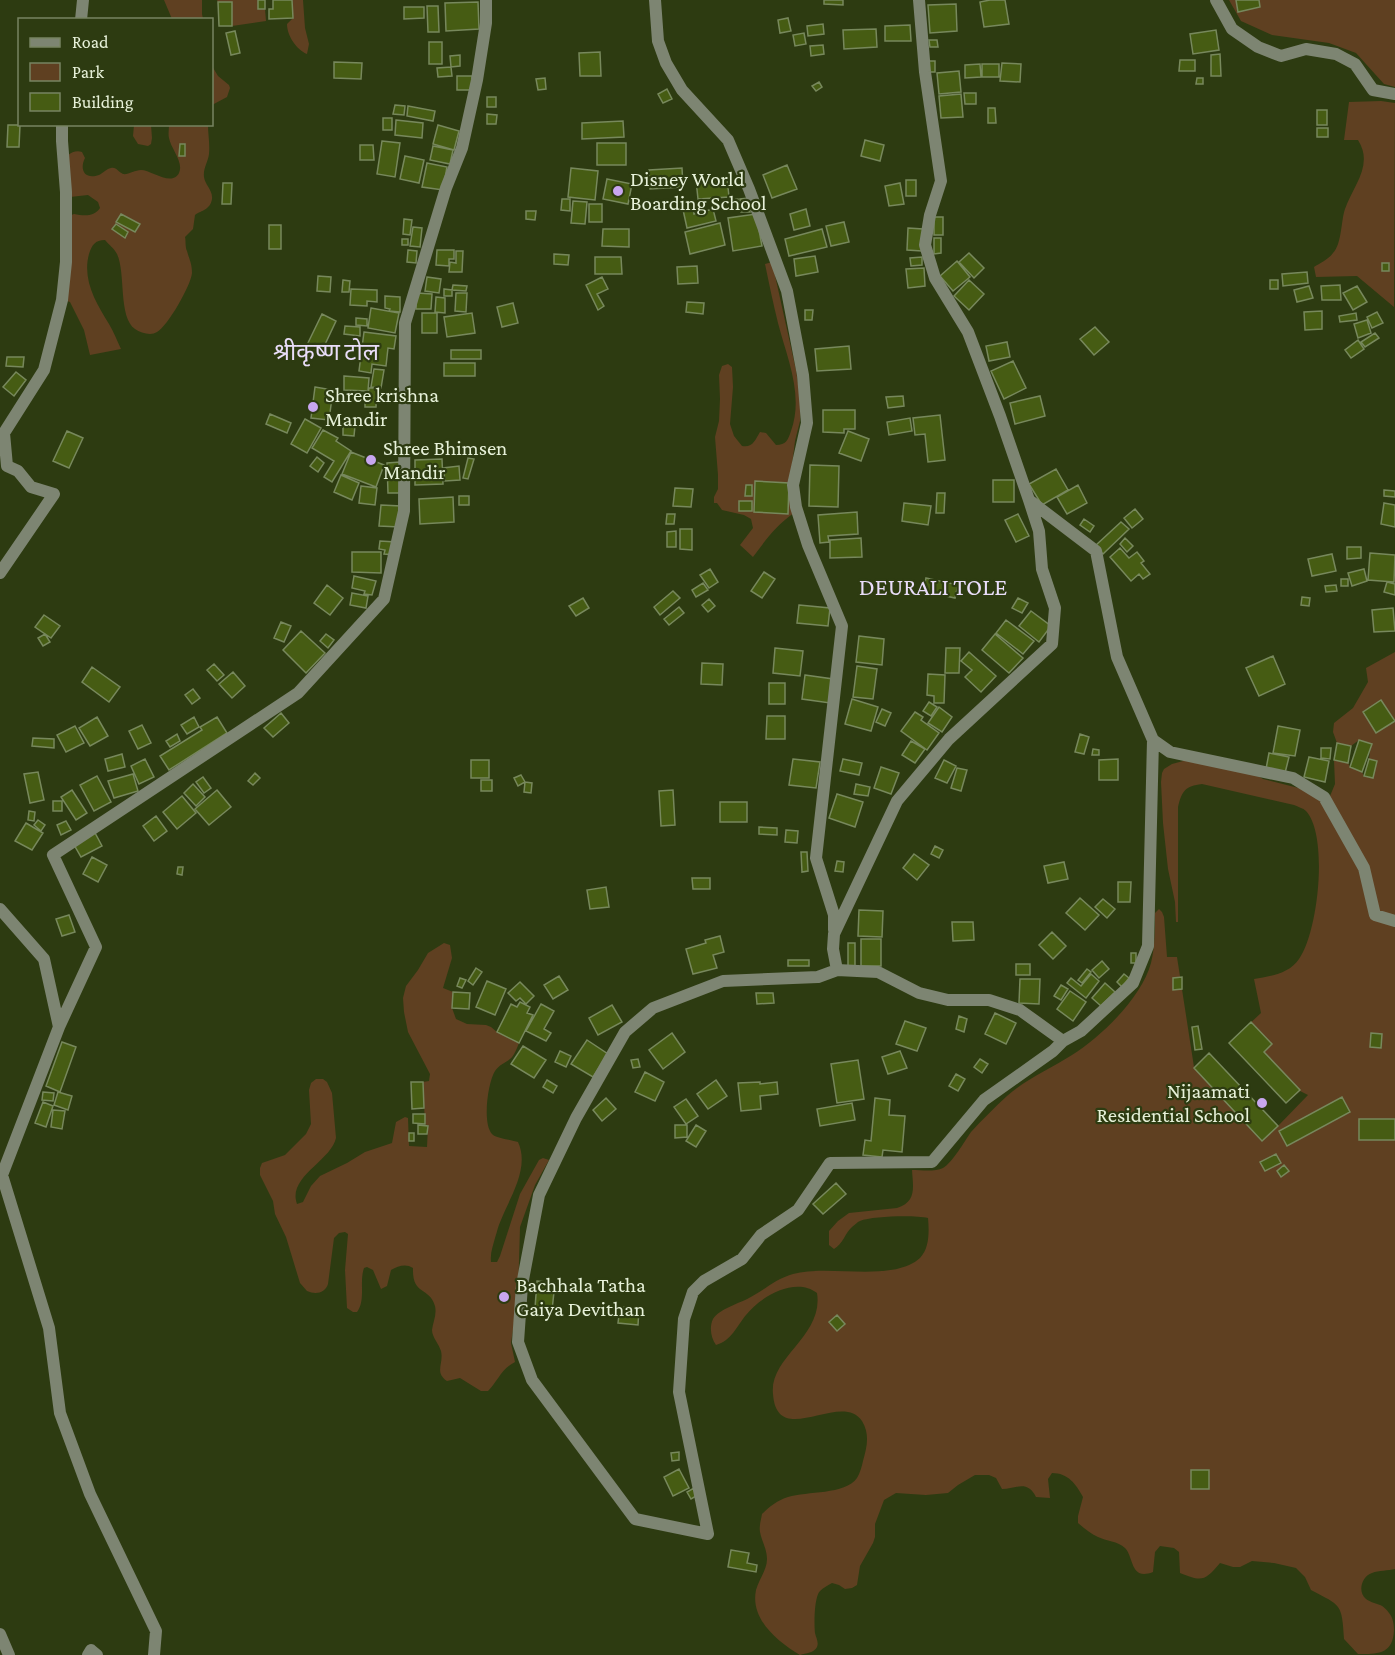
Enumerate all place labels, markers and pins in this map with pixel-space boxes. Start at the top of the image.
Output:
place label: Disney World Boarding School [630,167,767,215]
marker: Disney World Boarding School [611,184,625,198]
place label: Shree krishna Mandir [325,383,439,431]
marker: Shree krishna Mandir [306,400,320,414]
place label: Shree Bhimsen Mandir [383,436,507,484]
marker: Shree Bhimsen Mandir [364,453,378,467]
place label: Nijaamati Residential School [1096,1079,1250,1127]
marker: Nijaamati Residential School [1255,1096,1269,1110]
place label: Bachhala Tatha Gaiya Devithan [516,1273,646,1321]
marker: Bachhala Tatha Gaiya Devithan [497,1290,511,1304]

